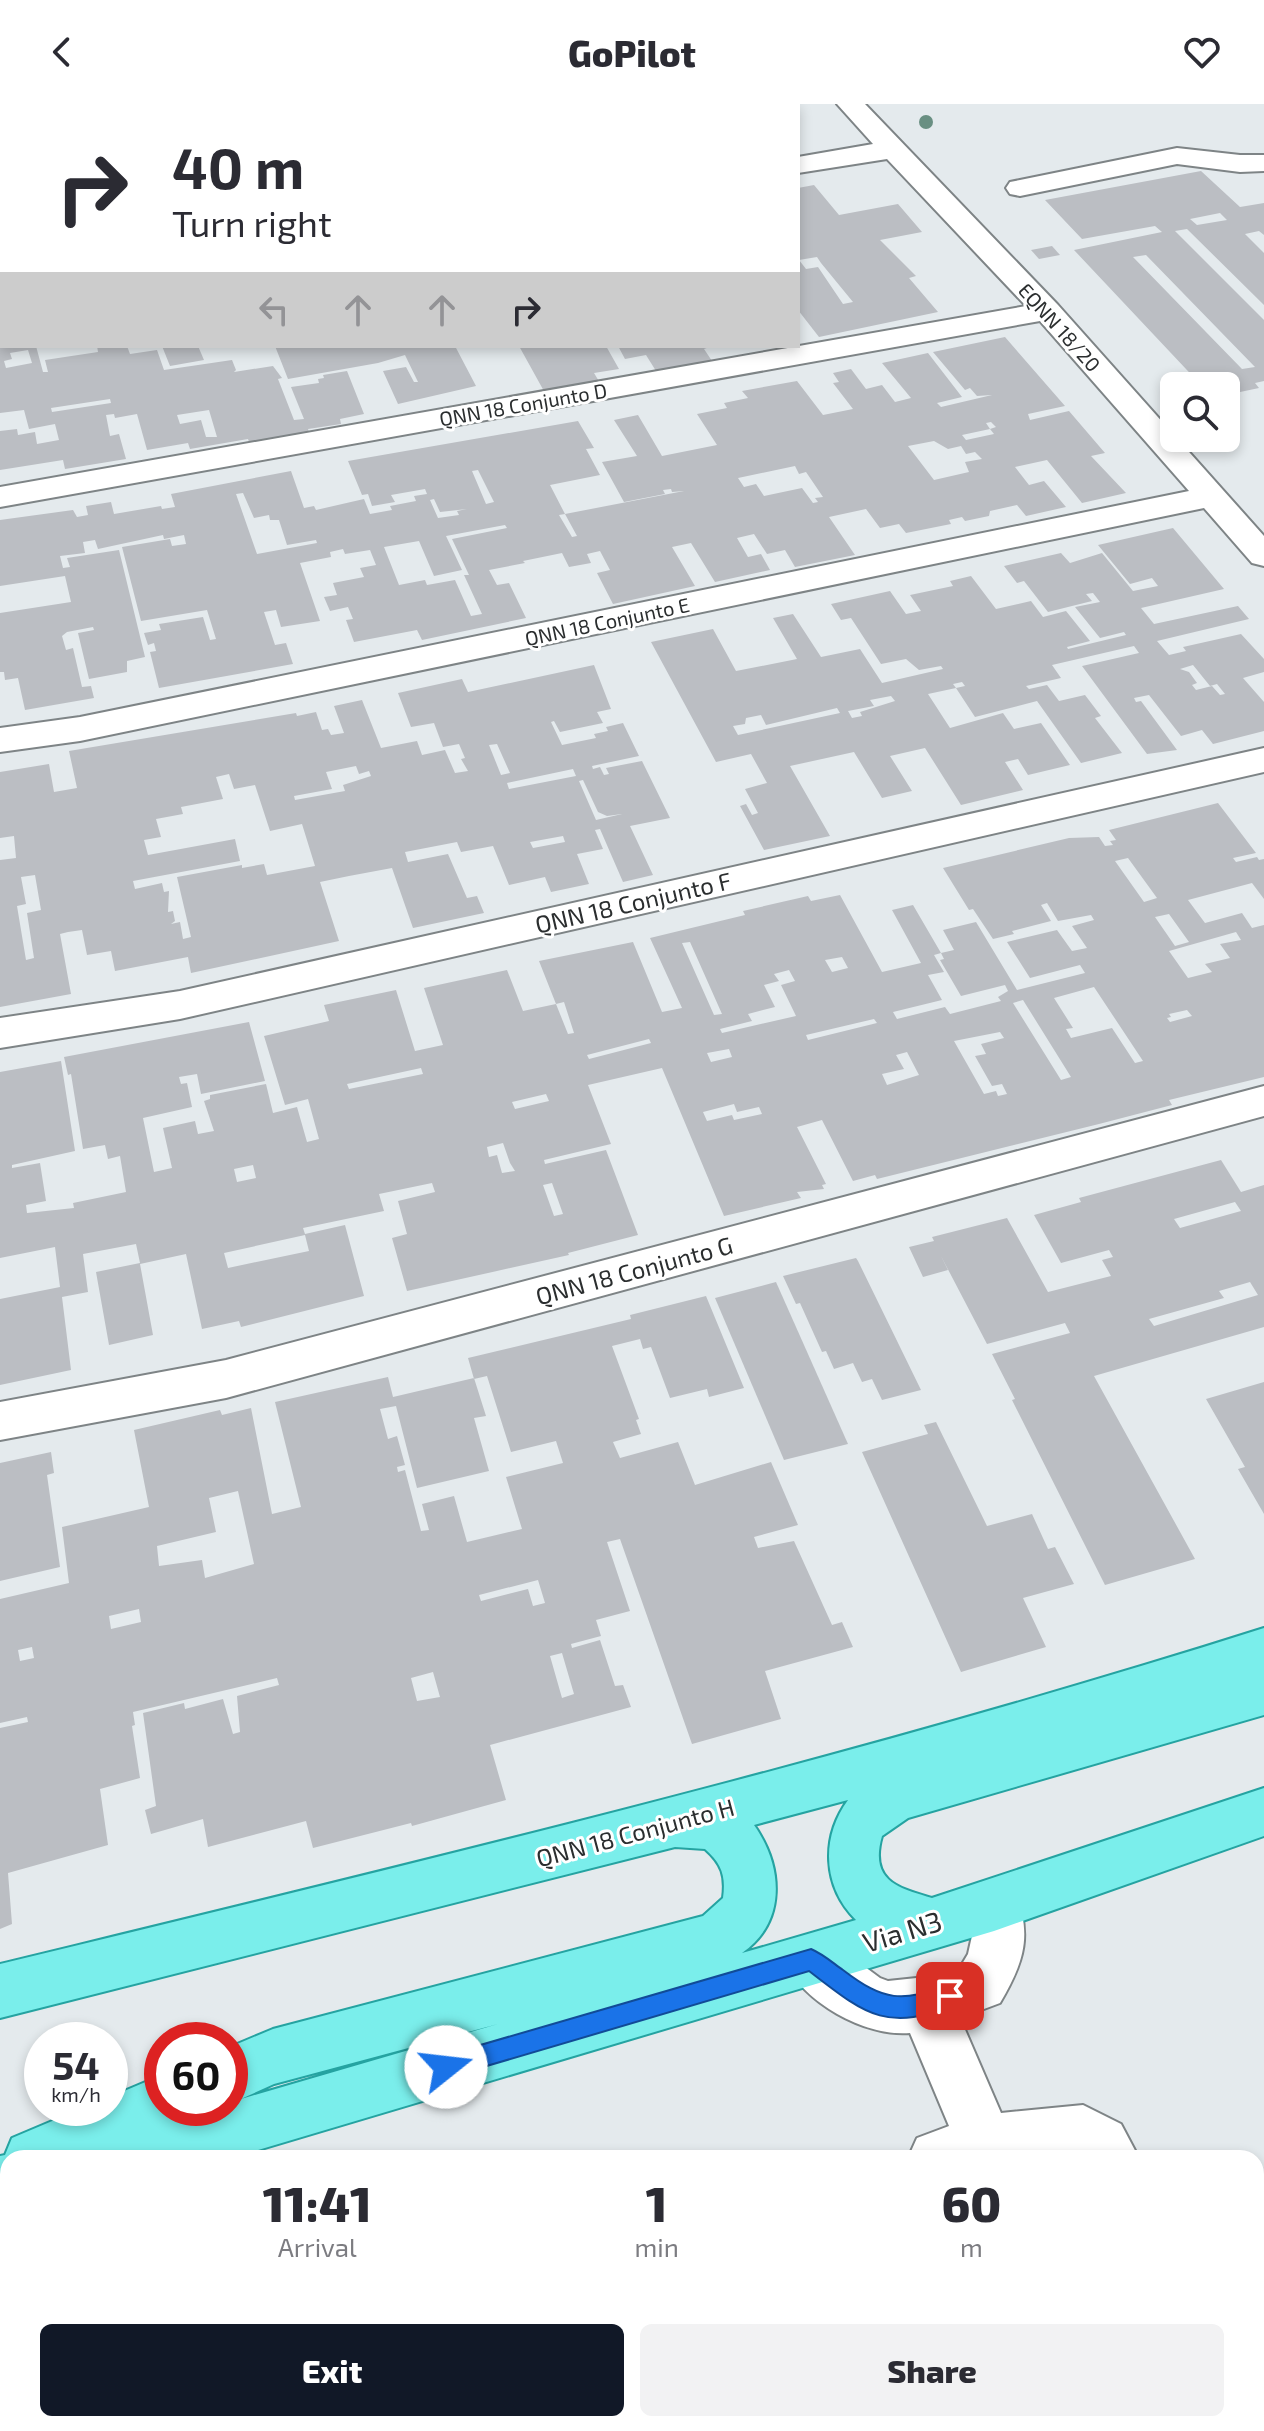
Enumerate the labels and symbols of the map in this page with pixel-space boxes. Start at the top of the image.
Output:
street label: EQNN 18/20 [1014,278,1106,376]
street label: QNN 18 Conjunto D [437,377,609,431]
street label: QNN 18 Conjunto E [523,592,691,650]
street label: QNN 18 Conjunto F [532,865,734,939]
street label: QNN 18 Conjunto G [532,1230,736,1310]
street label: QNN 18 Conjunto H [533,1792,737,1872]
street label: Via N3 [858,1903,946,1959]
pin [916,1962,984,2030]
speed limit sign: 60 [144,2022,248,2126]
position arrow [404,2025,488,2109]

